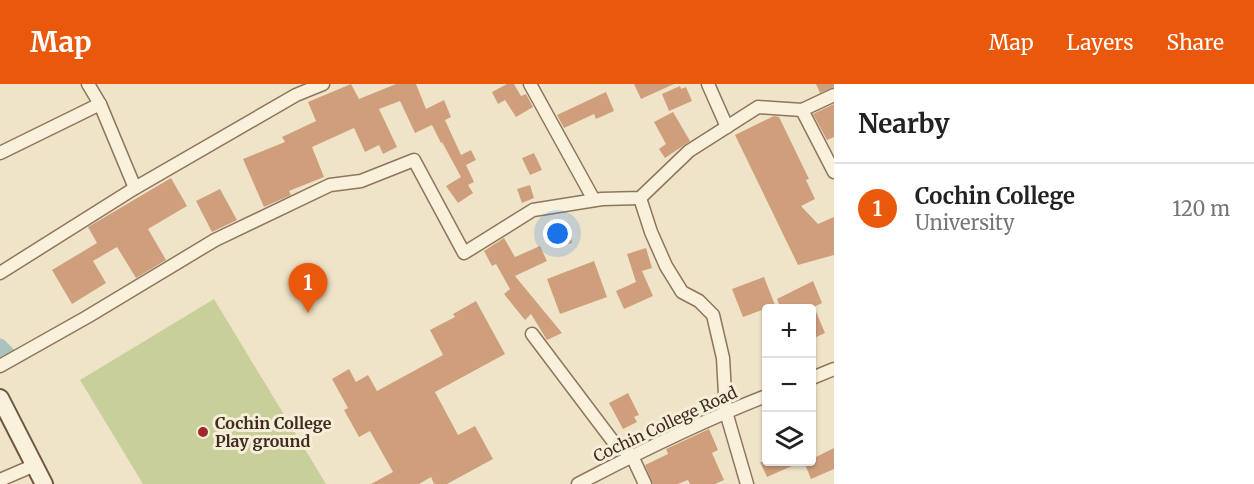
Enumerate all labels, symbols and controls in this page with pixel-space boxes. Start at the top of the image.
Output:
text: Map [30,24,92,60]
text: Map [989,29,1034,56]
text: Layers [1067,29,1134,56]
text: Share [1167,29,1224,56]
text: Nearby [858,107,950,140]
text: Cochin College [915,182,1075,210]
text: 1 [873,196,882,221]
text: 120 m [1172,196,1230,221]
text: University [915,210,1015,235]
your location [543,219,572,248]
pin: 1 [288,264,328,313]
map controls [762,304,816,466]
button: + [762,304,816,358]
button: − [762,358,816,412]
street label: Cochin College Road [590,382,740,466]
button: layers [762,412,816,466]
place label: Cochin College Play ground [215,413,332,451]
marker: Cochin College Play ground [196,425,210,439]

